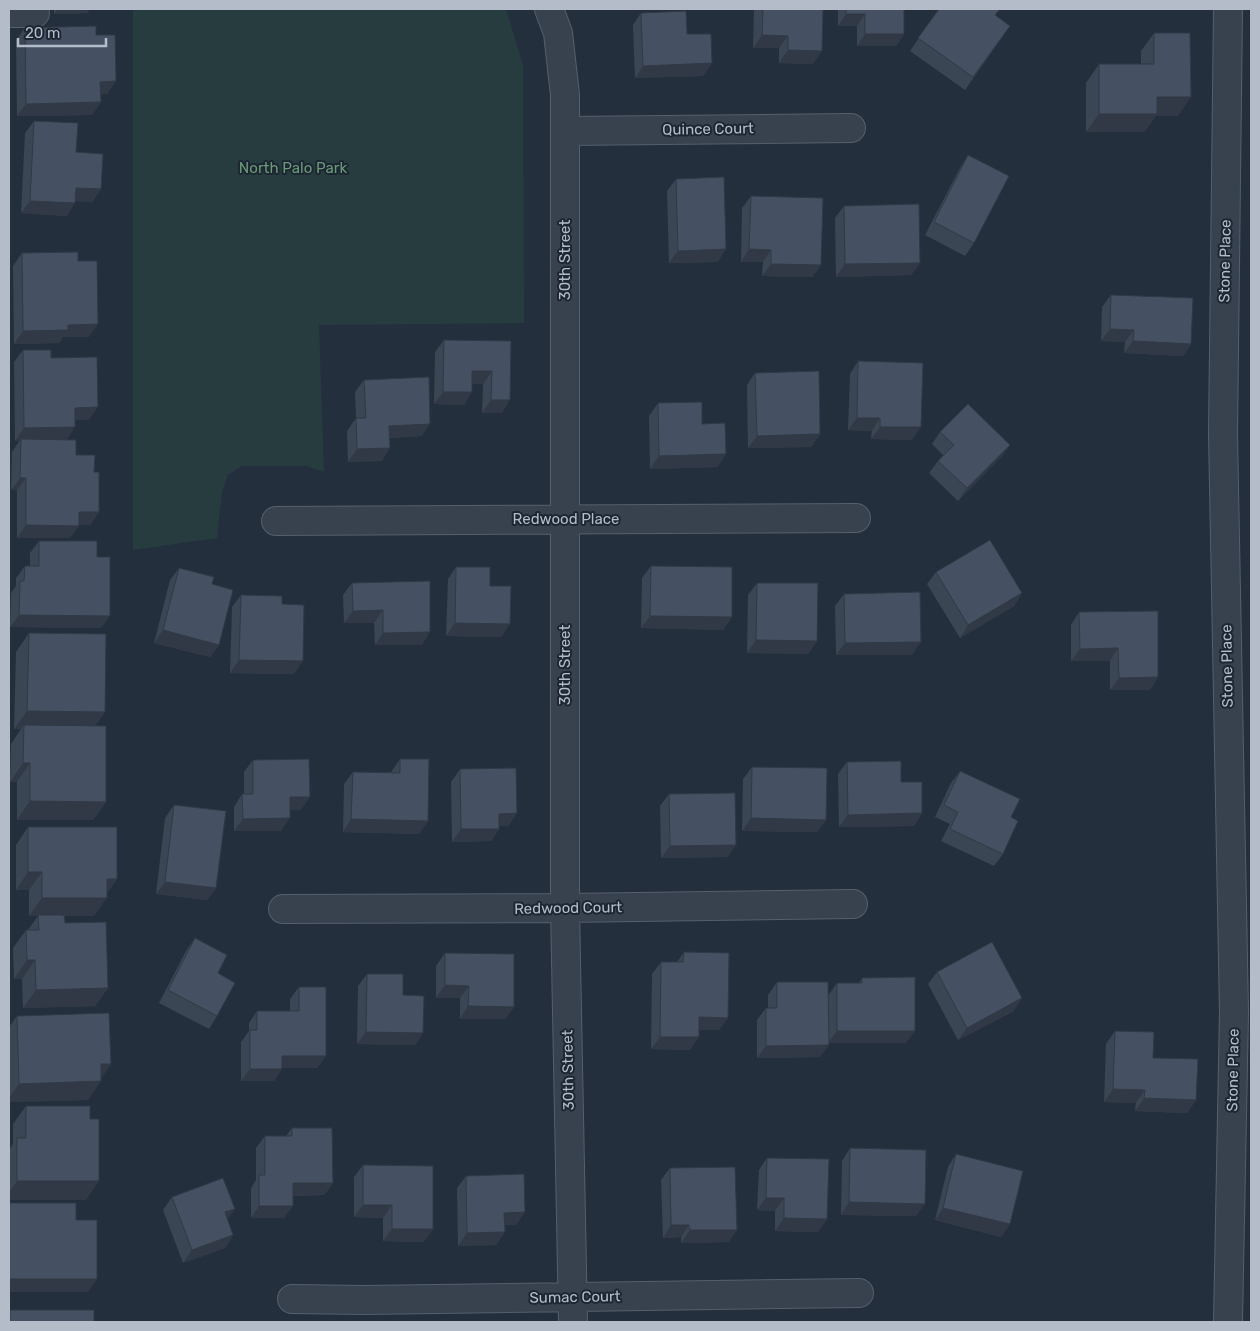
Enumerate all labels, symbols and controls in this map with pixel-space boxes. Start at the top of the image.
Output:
scale bar [18,15,105,47]
text: 20 m [25,24,60,42]
street label: Quince Court [662,119,754,139]
park label: North Palo Park [239,159,347,177]
street label: Stone Place [1215,219,1235,303]
street label: 30th Street [556,220,574,300]
street label: Redwood Place [513,510,619,528]
street label: Stone Place [1217,624,1237,708]
street label: 30th Street [556,625,574,705]
street label: Redwood Court [514,898,622,918]
street label: Stone Place [1223,1028,1243,1112]
street label: 30th Street [558,1029,578,1110]
street label: Sumac Court [529,1287,621,1307]

